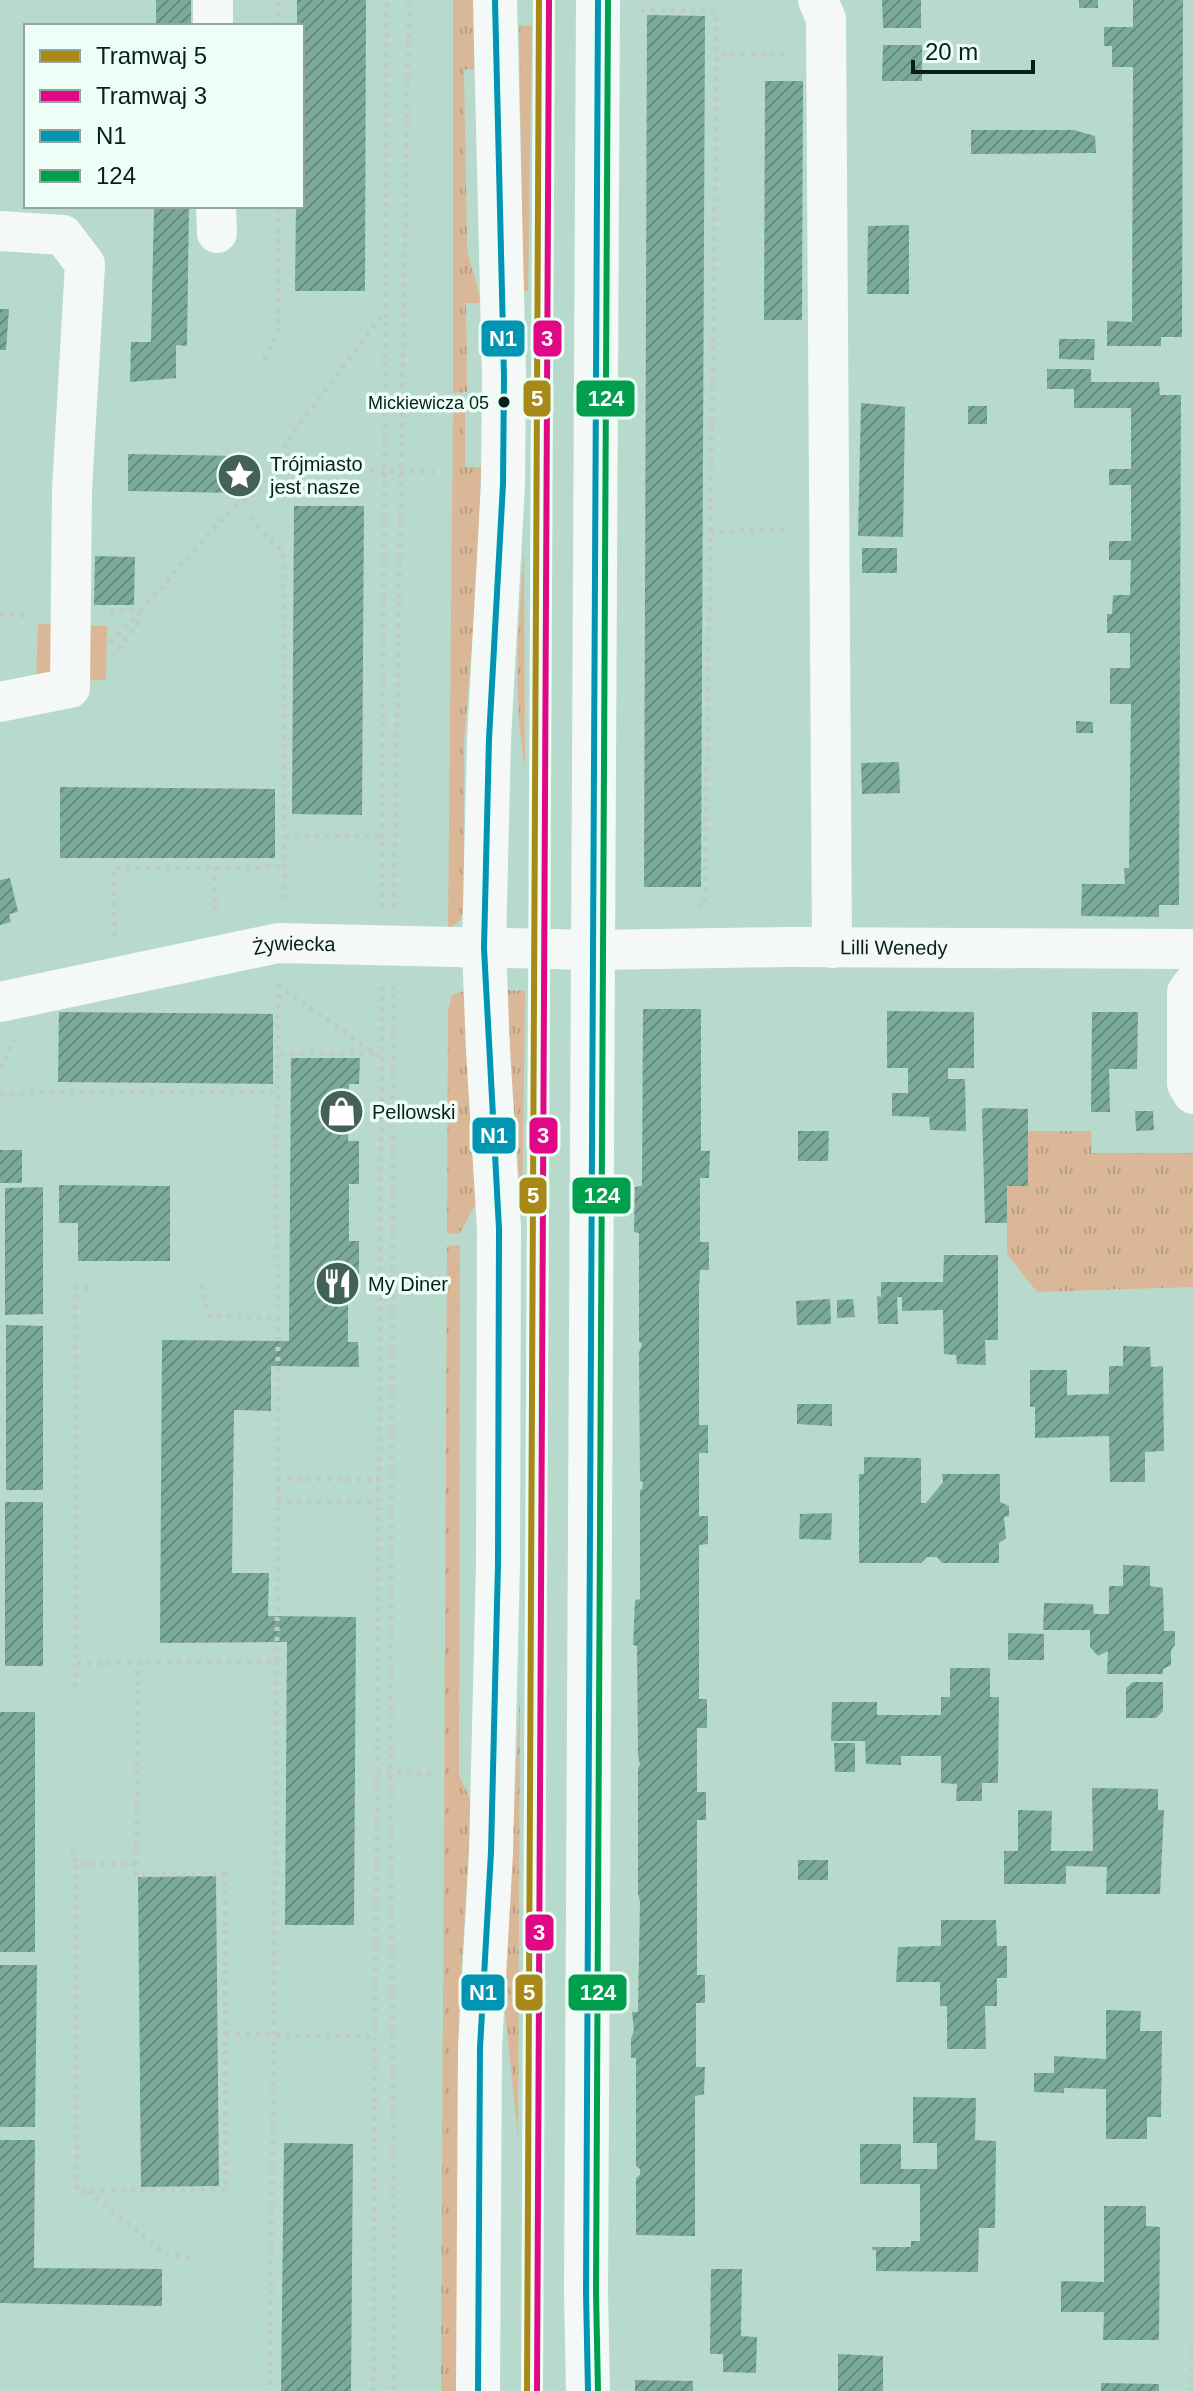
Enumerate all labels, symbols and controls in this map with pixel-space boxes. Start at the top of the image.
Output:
legend [24,24,304,208]
scale bar [913,24,1033,74]
text: 20 m [925,38,978,65]
text: Tramwaj 5 [96,42,207,69]
text: Tramwaj 3 [96,82,207,109]
text: N1 [96,122,127,149]
text: 124 [96,162,136,189]
line badge: N1 [480,319,526,358]
line badge: 3 [532,319,563,358]
text: N1 [489,326,517,351]
text: 3 [541,326,553,351]
line badge: 5 [522,379,552,418]
line badge: 124 [575,379,636,418]
text: 5 [531,386,543,411]
text: 124 [588,386,625,411]
place label: Mickiewicza 05 [368,393,489,413]
marker: Mickiewicza 05 [496,394,512,410]
place icon: Trójmiasto jest nasze [215,451,263,499]
place label: Trójmiasto jest nasze [269,453,363,498]
street label: Żywiecka [250,932,337,959]
street label: Lilli Wenedy [840,936,948,959]
shop icon: Pellowski [317,1088,365,1136]
place label: Pellowski [372,1101,455,1123]
line badge: N1 [471,1116,517,1155]
line badge: 3 [528,1116,559,1155]
text: N1 [480,1123,508,1148]
text: 3 [537,1123,549,1148]
line badge: 5 [518,1176,548,1215]
line badge: 124 [571,1176,632,1215]
text: 5 [527,1183,539,1208]
text: 124 [584,1183,621,1208]
restaurant icon: My Diner [313,1260,361,1308]
place label: My Diner [368,1273,448,1295]
line badge: 3 [524,1913,555,1952]
text: 3 [533,1920,545,1945]
line badge: N1 [460,1973,506,2012]
line badge: 5 [514,1973,544,2012]
line badge: 124 [567,1973,628,2012]
text: N1 [469,1980,497,2005]
text: 5 [523,1980,535,2005]
text: 124 [580,1980,617,2005]

